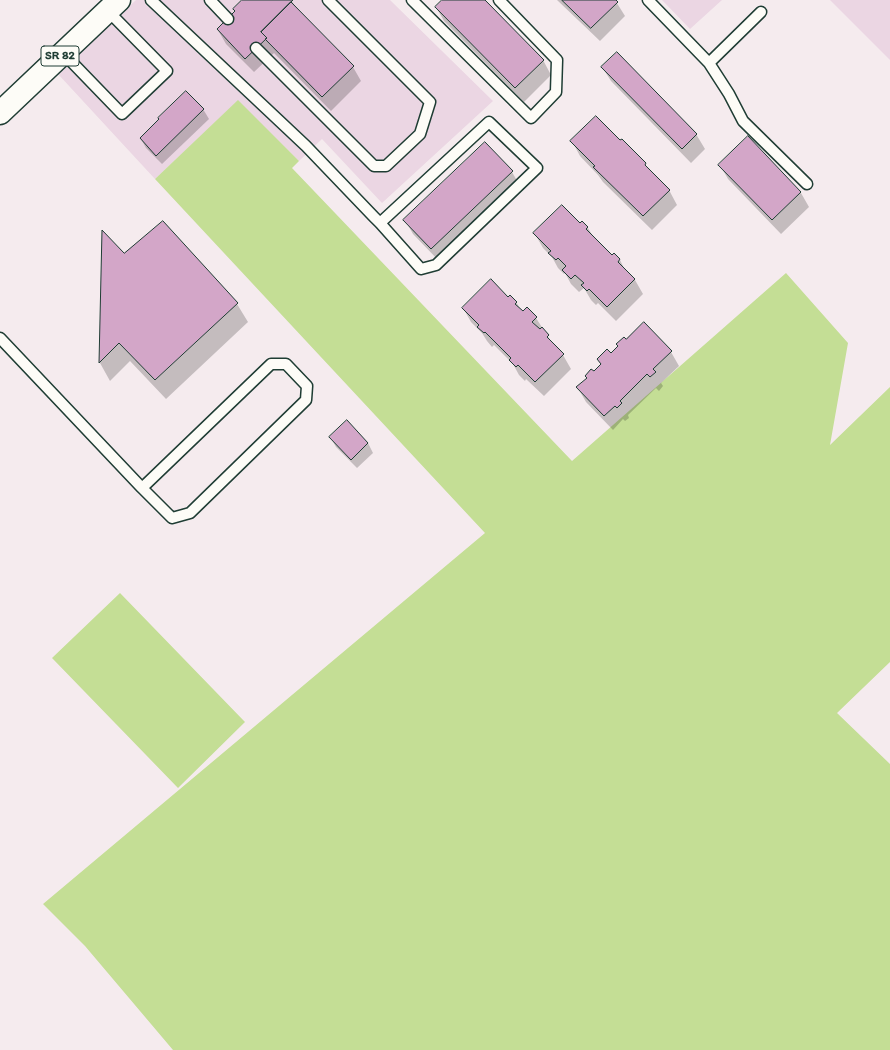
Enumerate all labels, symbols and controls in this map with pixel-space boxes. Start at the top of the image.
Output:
road number: SR 82 [41,46,79,66]

